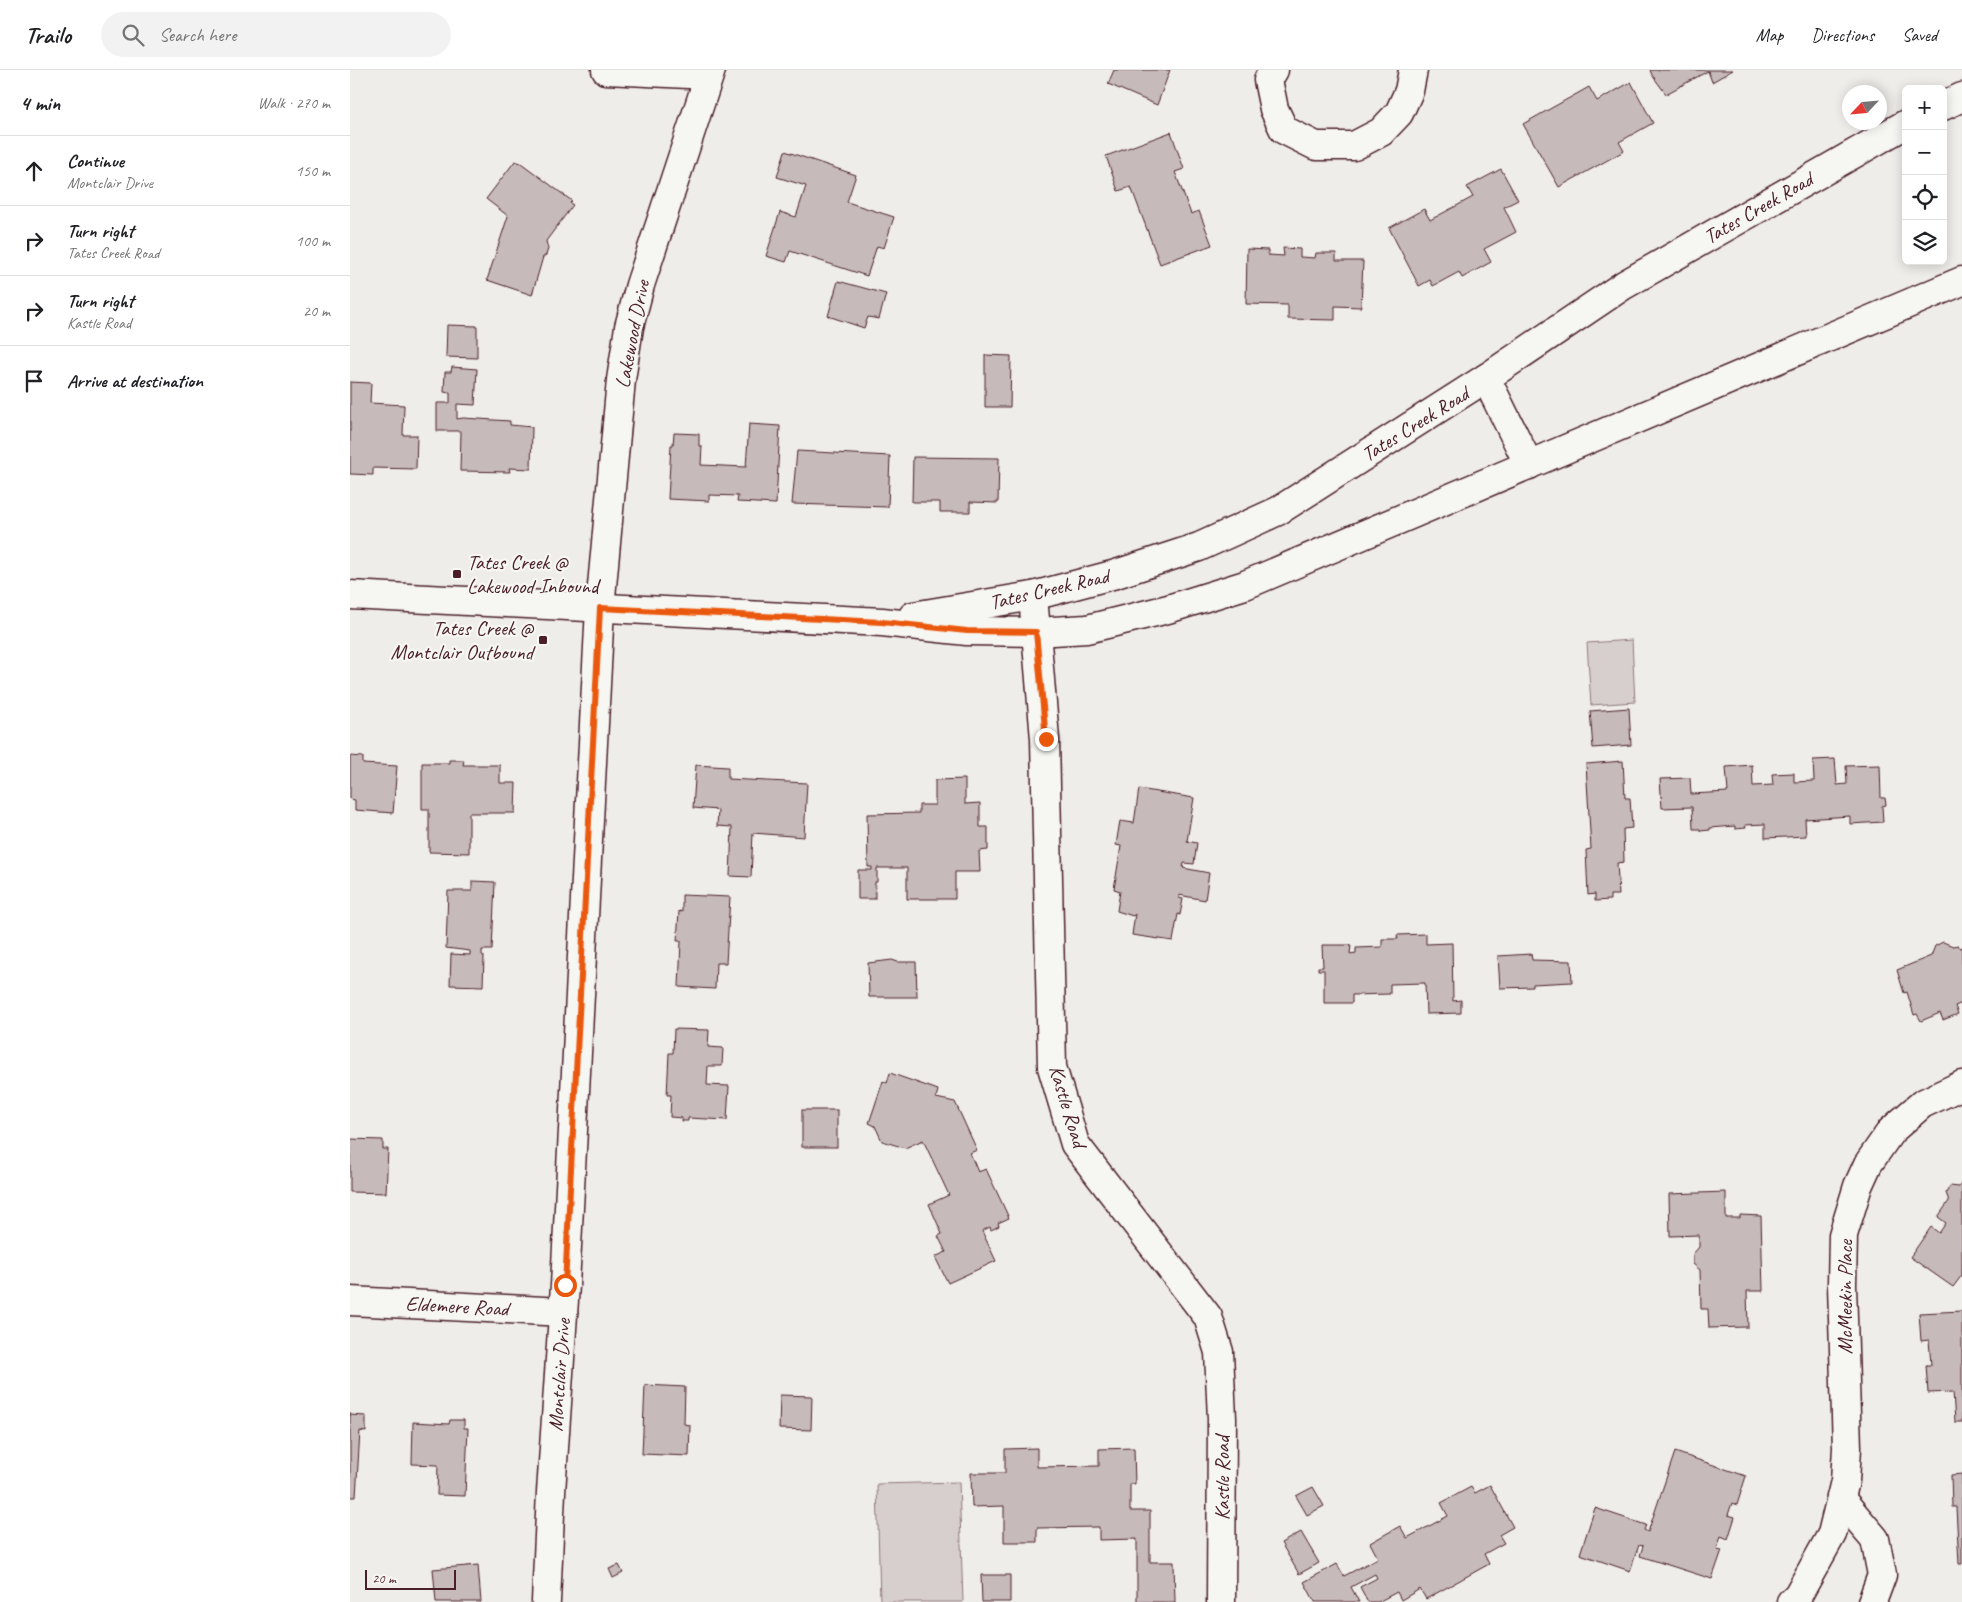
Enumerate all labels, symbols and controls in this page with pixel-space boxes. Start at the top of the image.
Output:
search box [101,12,451,57]
text: Trailo [25,20,71,50]
icon: search [119,21,147,49]
text: Search here [159,23,236,47]
text: Map [1756,24,1783,46]
text: Directions [1811,24,1874,46]
text: Saved [1902,24,1937,46]
north arrow [1842,85,1887,130]
map controls [1902,85,1947,265]
button: + [1902,85,1947,130]
text: 4 min [20,90,60,116]
text: Walk · 270 m [258,93,330,113]
button: − [1902,130,1947,175]
text: Continue [67,149,124,173]
icon: ahead [20,157,48,185]
text: 150 m [296,161,330,181]
street label: Tates Creek Road [1699,164,1820,250]
text: Montclair Drive [67,173,153,193]
button: locate [1902,175,1947,220]
text: Turn right [67,219,134,243]
button: layers [1902,220,1947,265]
icon: right [20,227,48,255]
text: 100 m [296,231,330,251]
text: Tates Creek Road [67,243,160,263]
street label: Lakewood Drive [609,277,655,390]
text: Turn right [67,289,134,313]
icon: right [20,297,48,325]
text: 20 m [303,301,330,321]
text: Kastle Road [67,313,131,333]
icon: arrive [20,367,48,395]
text: Arrive at destination [67,369,203,393]
street label: Tates Creek Road [1357,379,1477,467]
place label: Tates Creek @ Lakewood Inbound [467,549,602,599]
street label: Tates Creek Road [987,562,1115,615]
marker: Tates Creek @ Lakewood Inbound [451,568,463,580]
place label: Tates Creek @ Montclair Outbound [391,615,536,665]
marker: Tates Creek @ Montclair Outbound [537,634,549,646]
route end [1035,728,1058,751]
street label: Kastle Road [1043,1062,1094,1154]
street label: McMeekin Place [1832,1239,1858,1354]
route start [554,1274,577,1297]
street label: Eldemere Road [405,1290,513,1322]
street label: Montclair Drive [542,1317,576,1432]
street label: Kastle Road [1209,1432,1235,1520]
scale bar [365,1567,456,1590]
text: 20 m [372,1570,396,1587]

